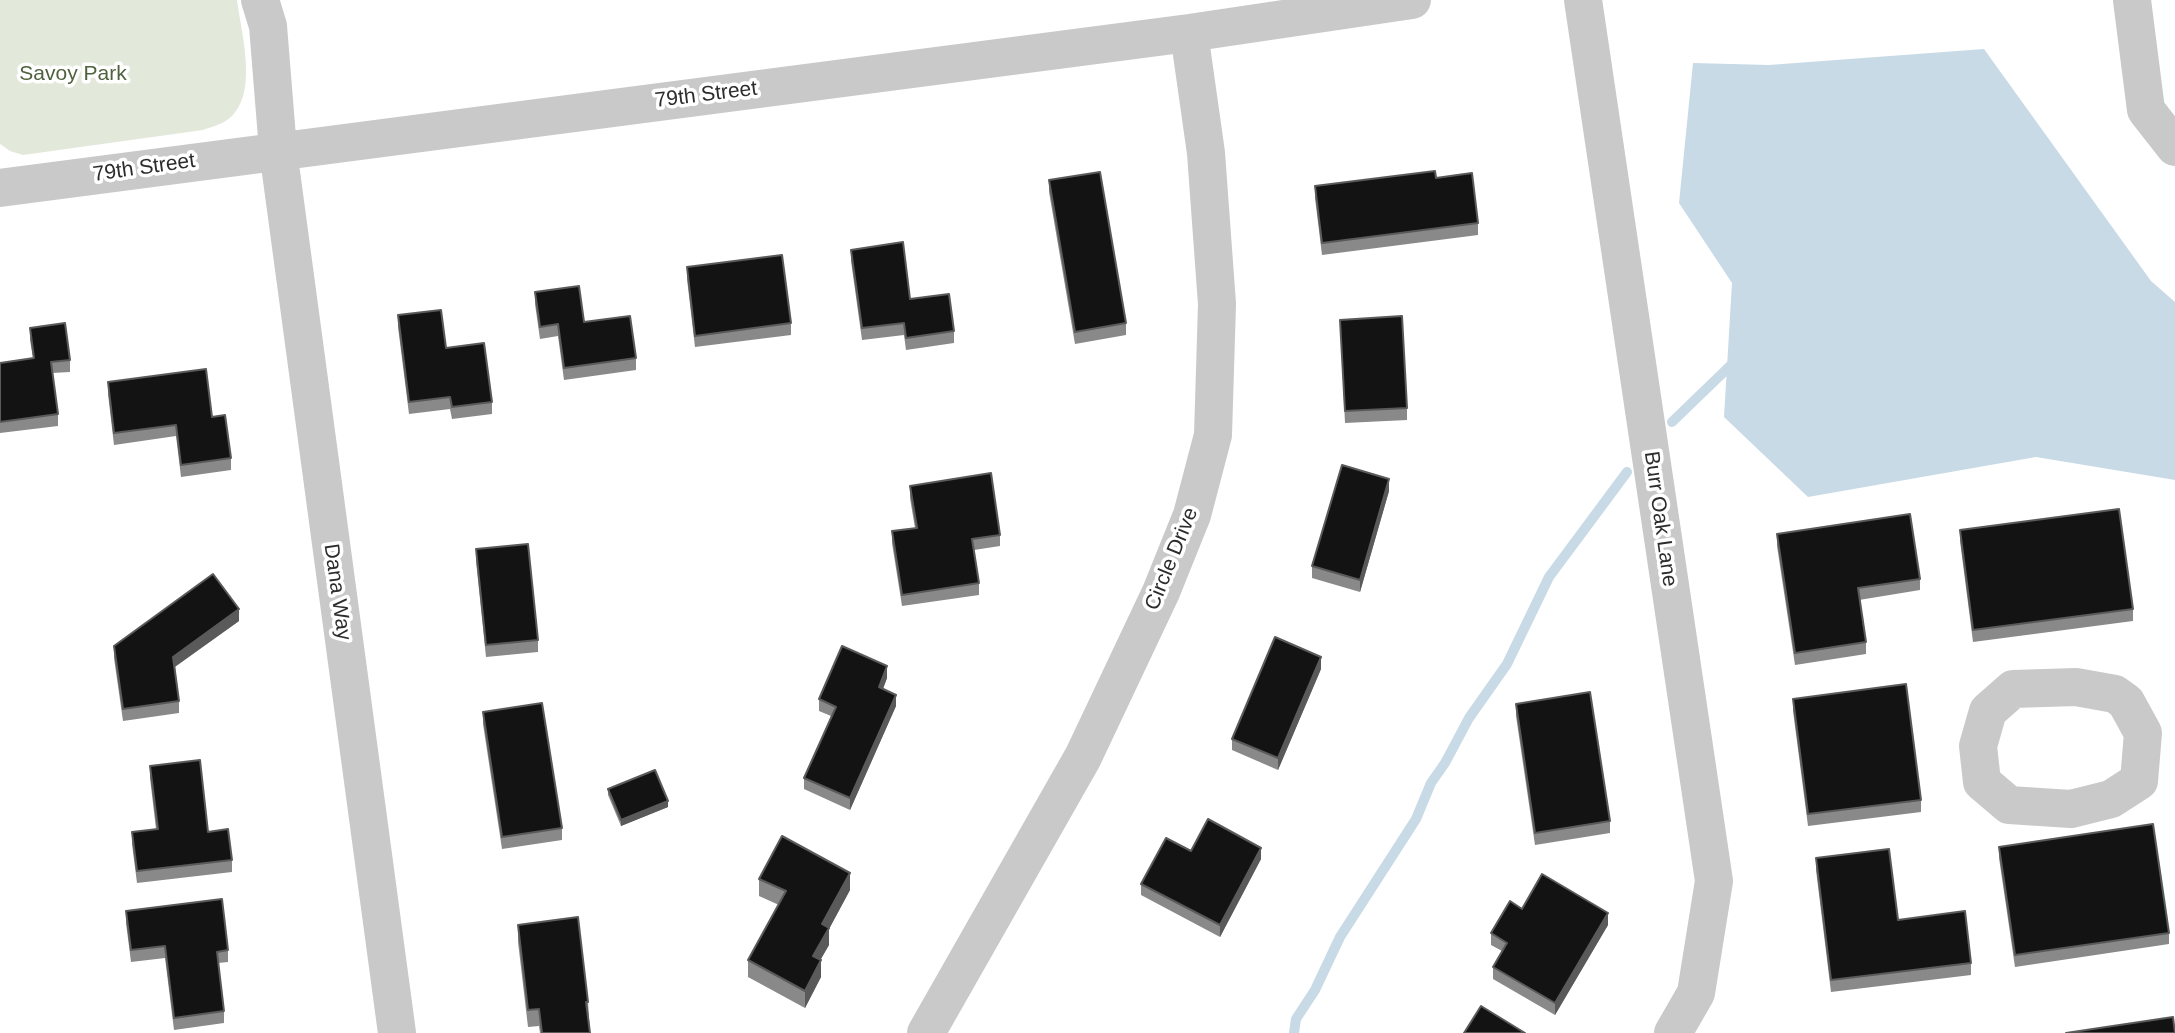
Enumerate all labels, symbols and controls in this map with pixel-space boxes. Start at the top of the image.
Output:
park label: Savoy Park [19,61,127,87]
street label: 79th Street [653,76,759,114]
street label: 79th Street [91,148,197,188]
street label: Burr Oak Lane [1638,450,1682,588]
street label: Circle Drive [1140,504,1204,614]
street label: Dana Way [318,542,356,642]

